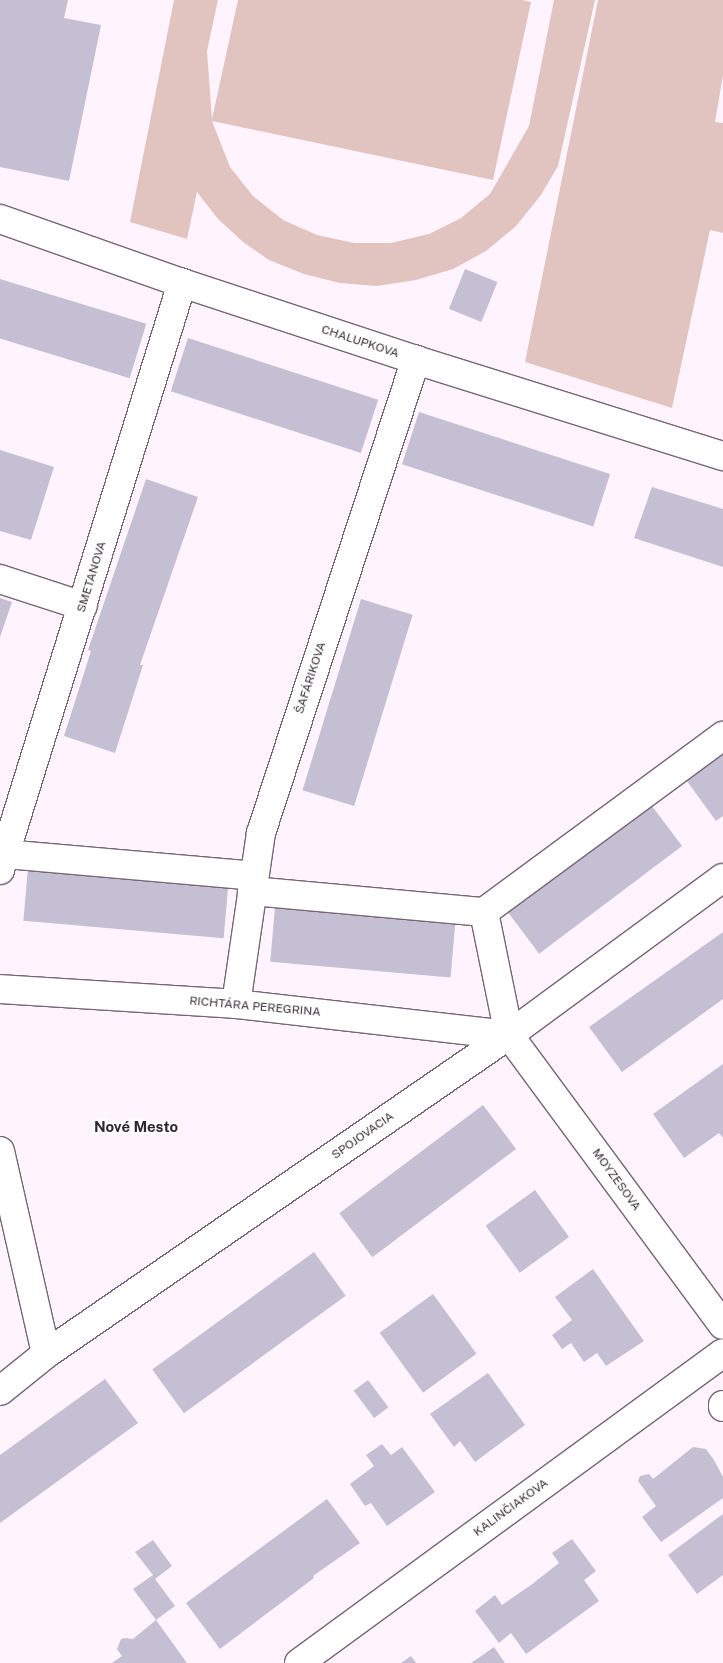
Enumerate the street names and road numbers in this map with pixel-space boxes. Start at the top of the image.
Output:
street label: CHALUPKOVA [319,323,401,361]
street label: SMETANOVA [74,540,110,614]
street label: ŠAFÁRIKOVA [293,640,329,716]
street label: RICHTÁRA PEREGRINA [189,994,321,1020]
street label: SPOJOVACIA [329,1109,397,1163]
street label: MOYZESOVA [589,1146,643,1214]
street label: KALINČIAKOVA [471,1476,551,1540]

